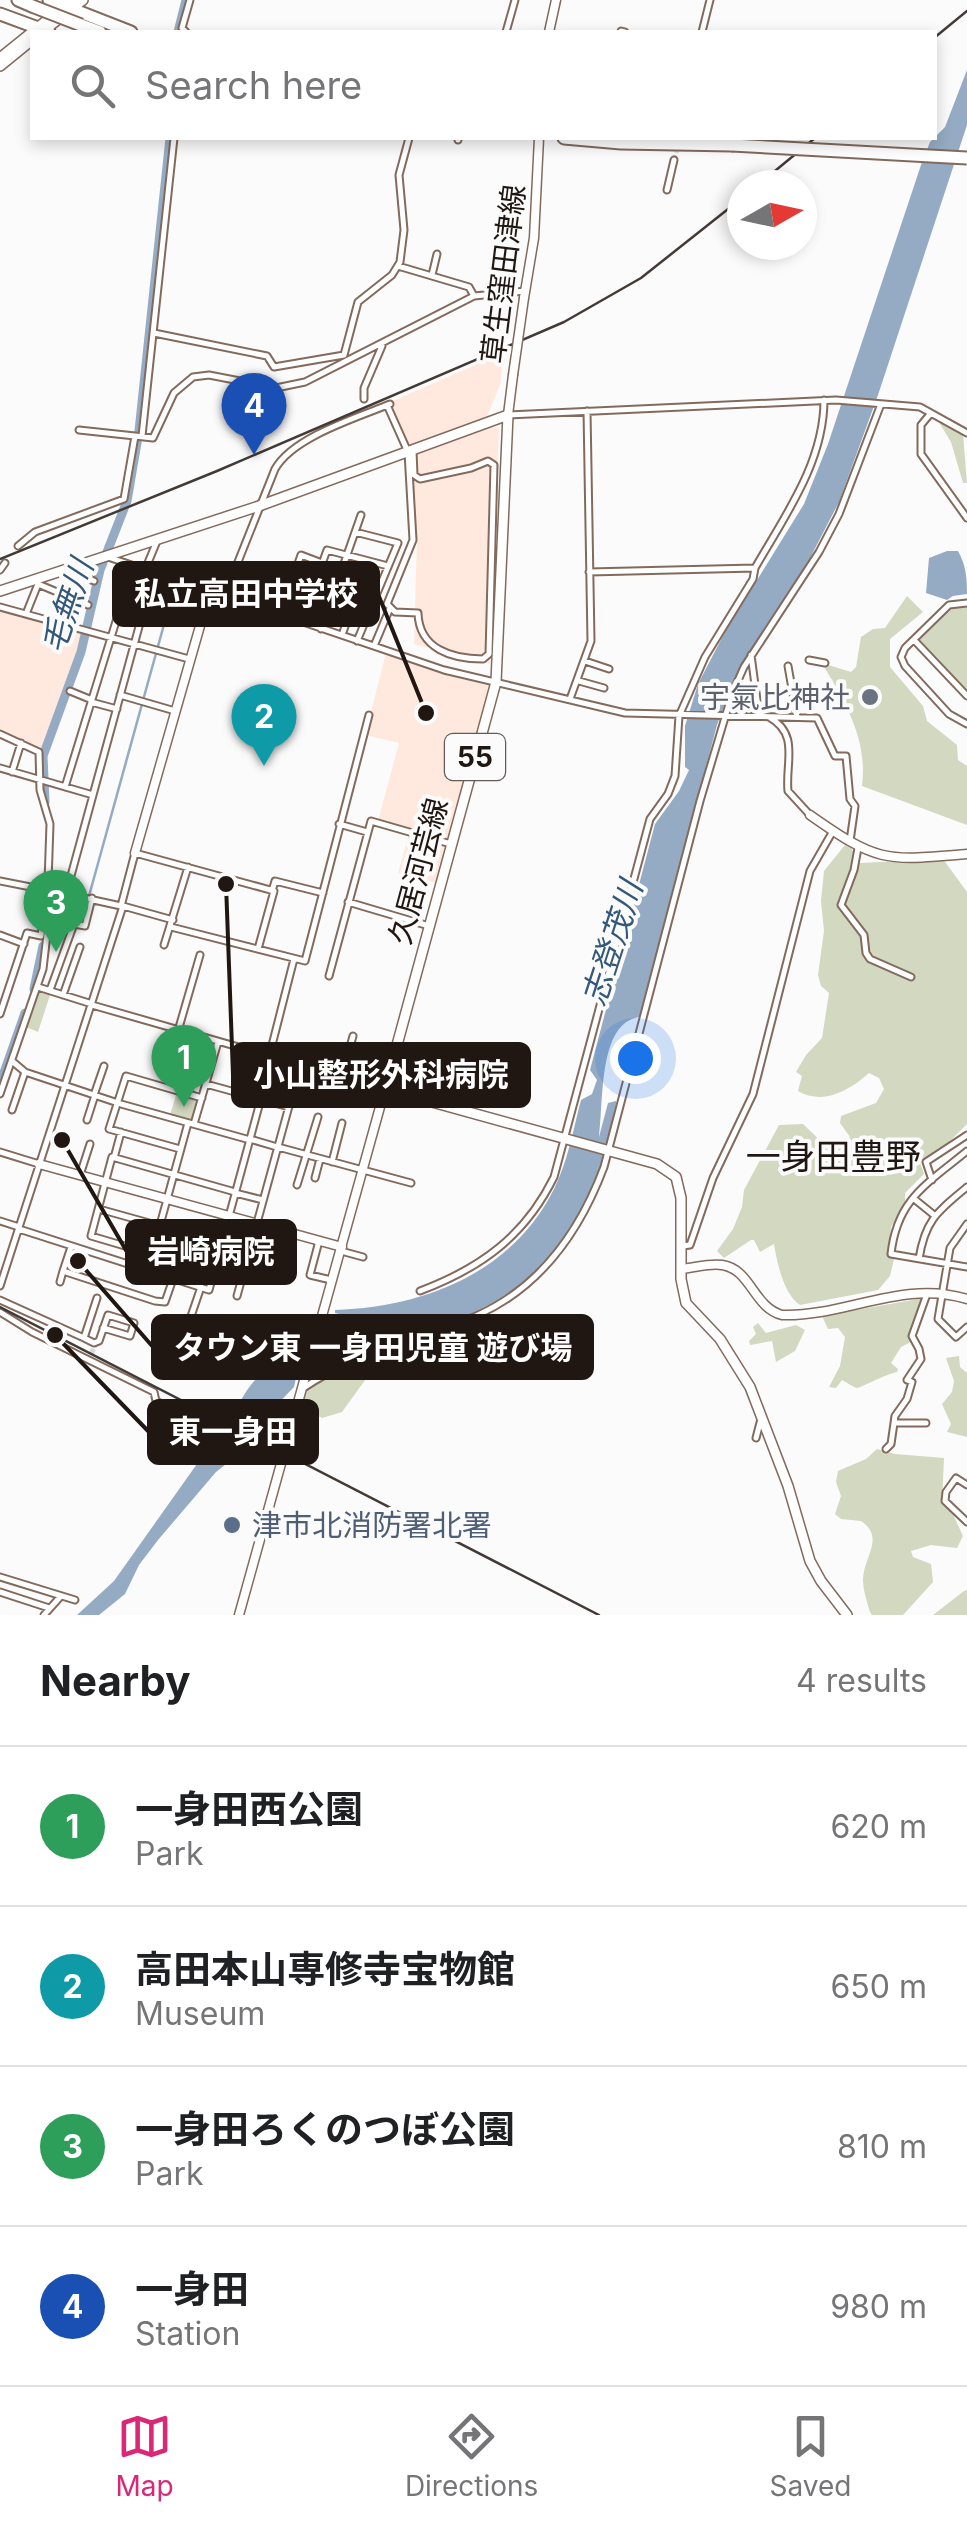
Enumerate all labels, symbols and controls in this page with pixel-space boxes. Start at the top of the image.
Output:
search box [30,30,937,140]
icon: search [65,58,120,113]
text: Search here [145,62,362,108]
north arrow [727,170,817,260]
street label: 草生窪田津線 [474,182,532,366]
pin: 4 [222,372,286,455]
water label: 毛無川 [33,551,102,658]
callout: 私立高田中学校 [114,563,378,625]
text: 私立高田中学校 [134,574,358,613]
place label: 宇氣比神社 [700,679,850,715]
pin: 2 [232,684,296,766]
marker: 宇氣比神社 [859,686,881,708]
road number: 55 [445,734,505,780]
street label: 久居河芸線 [381,794,455,948]
pin: 3 [23,870,88,952]
water label: 志登茂川 [574,873,651,1010]
pin: 1 [152,1024,216,1107]
your location [610,1033,661,1084]
callout: 小山整形外科病院 [233,1044,529,1106]
text: 小山整形外科病院 [253,1055,509,1094]
district label: 一身田豊野 [745,1135,921,1177]
callout: 岩崎病院 [127,1221,295,1283]
text: 岩崎病院 [147,1232,275,1271]
callout: タウン東 一身田児童 遊び場 [153,1316,592,1378]
text: タウン東 一身田児童 遊び場 [173,1328,573,1367]
callout: 東一身田 [149,1401,317,1463]
text: 東一身田 [169,1412,297,1451]
place label: 津市北消防署北署 [252,1507,492,1543]
marker: 津市北消防署北署 [221,1514,243,1536]
text: Nearby [40,1655,191,1706]
text: 4 results [796,1661,927,1700]
text: 一身田西公園 [135,1786,363,1832]
text: 1 [66,1807,79,1846]
text: 620 m [830,1807,927,1846]
text: Park [135,1834,204,1873]
text: 高田本山専修寺宝物館 [135,1946,515,1992]
text: 2 [62,1967,83,2006]
text: 650 m [830,1967,927,2006]
text: Museum [135,1994,265,2033]
text: 一身田ろくのつぼ公園 [135,2106,515,2152]
text: 3 [62,2127,83,2166]
text: 810 m [837,2127,927,2166]
text: Park [135,2154,204,2193]
text: 一身田 [135,2266,249,2312]
text: 4 [62,2287,83,2326]
text: 980 m [830,2287,927,2326]
text: Station [135,2314,240,2353]
tab: Map [116,2409,174,2503]
tab: Directions [405,2409,538,2503]
tab: Saved [769,2409,851,2503]

